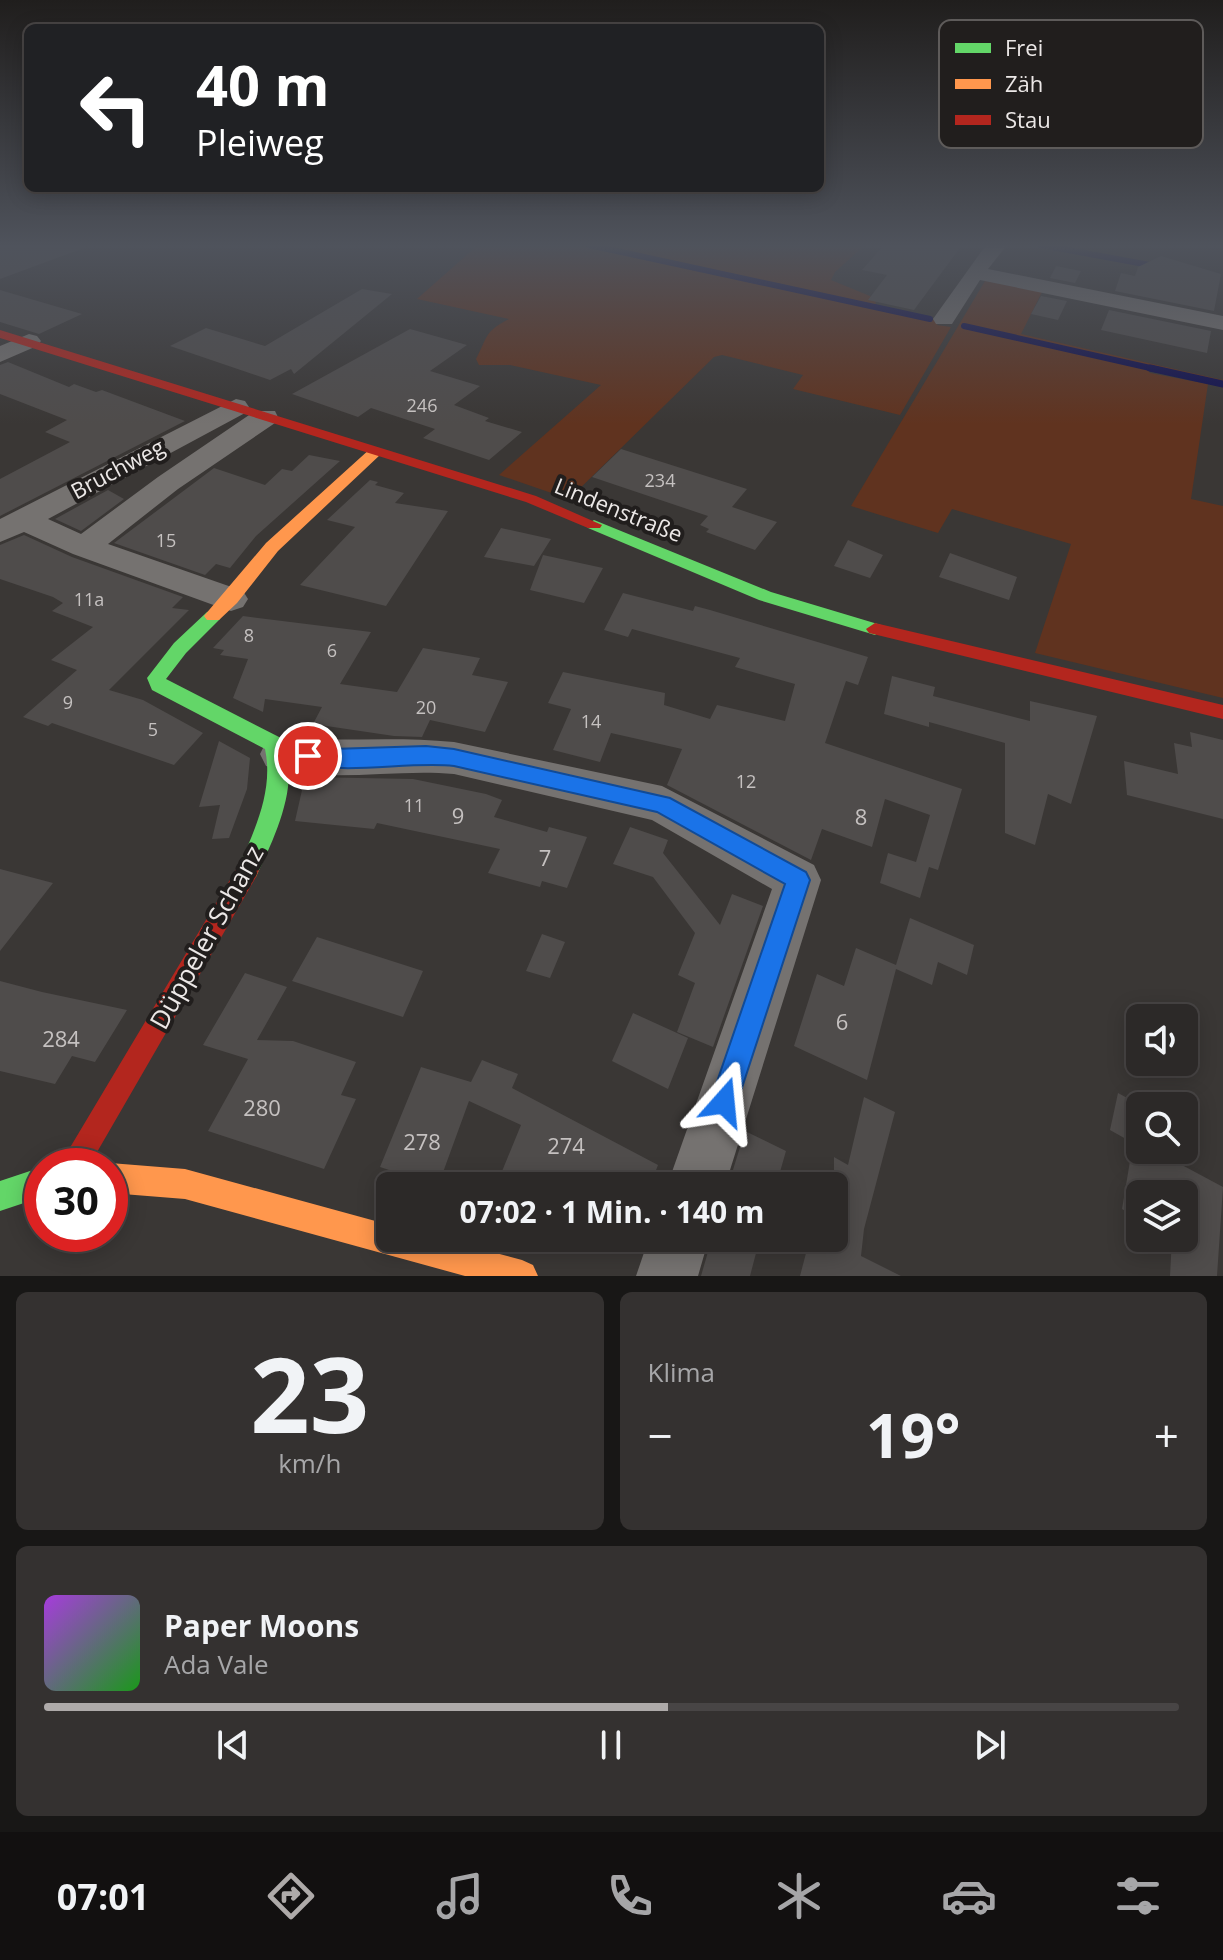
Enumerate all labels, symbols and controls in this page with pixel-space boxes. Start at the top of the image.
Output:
legend [939,20,1203,148]
text: Frei [1005,32,1043,62]
text: 40 m [196,46,330,122]
icon: left [64,56,168,160]
text: Zäh [1005,68,1043,98]
text: Stau [1005,104,1051,134]
text: Pleiweg [196,118,324,167]
house number: 246 [407,393,437,417]
street label: Bruchweg [65,431,169,505]
house number: 234 [645,468,675,492]
street label: Lindenstraße [551,470,687,548]
house number: 15 [156,528,176,552]
house number: 11a [74,587,104,611]
house number: 8 [244,623,254,647]
house number: 6 [327,638,337,662]
house number: 9 [63,690,73,714]
house number: 20 [416,695,436,719]
house number: 14 [581,709,601,733]
house number: 5 [148,717,158,741]
pin [274,722,342,790]
icon: arrive [286,734,330,778]
house number: 12 [736,769,756,793]
house number: 11 [404,793,424,817]
house number: 9 [452,800,464,830]
house number: 8 [855,801,867,831]
street label: Düppeler Schanz [141,839,271,1035]
house number: 7 [539,842,551,872]
map controls [1126,1004,1198,1252]
button: sound [1126,1004,1198,1076]
house number: 6 [836,1006,848,1036]
house number: 284 [42,1023,80,1053]
position arrow [682,1060,766,1144]
house number: 280 [243,1092,281,1122]
button: search [1126,1092,1198,1164]
house number: 278 [403,1126,441,1156]
house number: 274 [547,1130,585,1160]
speed limit sign: 30 [24,1148,128,1252]
button: layers [1126,1180,1198,1252]
text: 07:02 · 1 Min. · 140 m [460,1191,764,1232]
text: 23 [250,1322,369,1463]
text: Klima [648,1354,715,1390]
text: 19° [866,1394,960,1476]
text: − [648,1405,673,1465]
text: + [1154,1405,1179,1465]
text: km/h [278,1445,341,1481]
text: Paper Moons [164,1605,359,1646]
text: Ada Vale [164,1646,269,1682]
icon: previous [211,1723,255,1767]
icon: pause [589,1723,633,1767]
icon: next [968,1723,1012,1767]
icon: directions [263,1868,319,1924]
icon: music [432,1868,488,1924]
icon: phone [602,1868,658,1924]
icon: climate [771,1868,827,1924]
icon: car [941,1868,997,1924]
icon: filters [1110,1868,1166,1924]
text: 07:01 [57,1872,149,1921]

